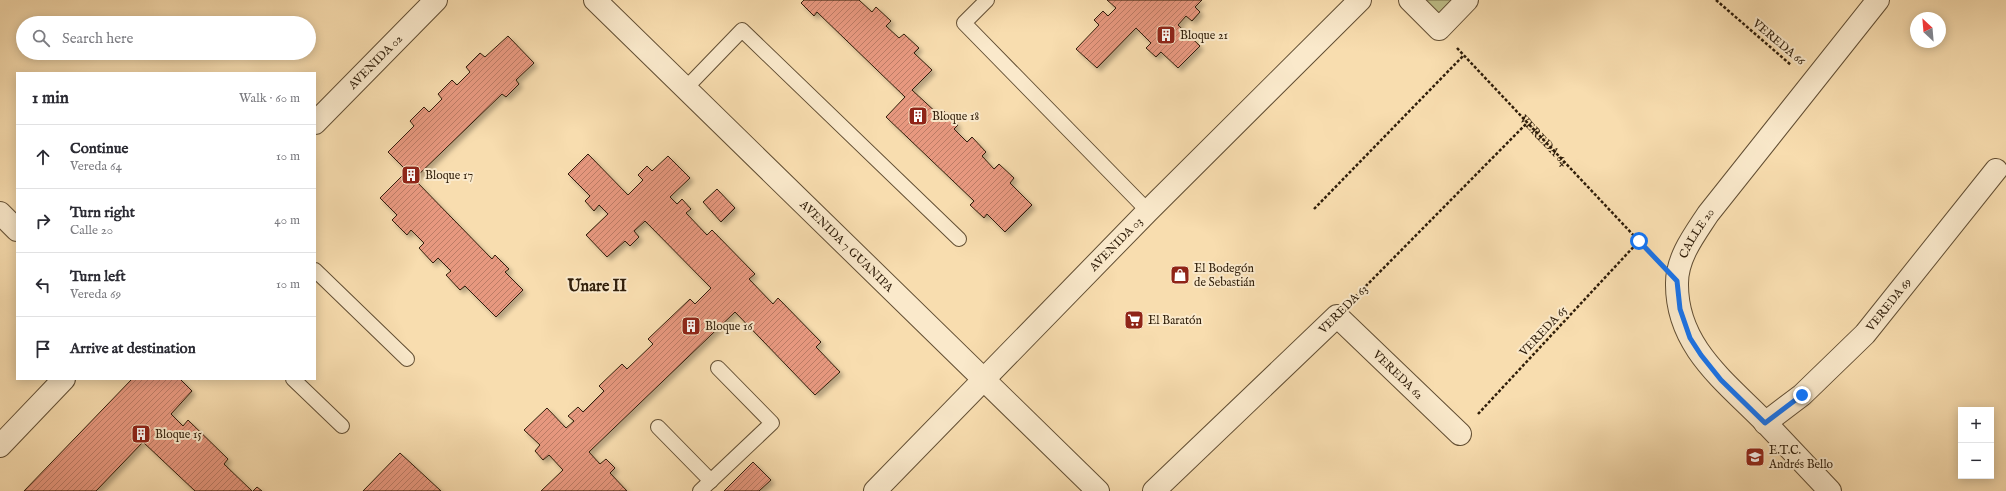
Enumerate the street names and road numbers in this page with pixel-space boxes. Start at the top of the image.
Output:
street label: VEREDA 66 [1749,15,1809,69]
street label: AVENIDA 02 [345,31,406,93]
street label: VEREDA 64 [1515,111,1571,170]
street label: AVENIDA 7 GUANIPA [796,196,897,296]
street label: CALLE 20 [1676,205,1718,261]
street label: AVENIDA 03 [1086,214,1146,275]
street label: VEREDA 69 [1863,275,1915,335]
street label: VEREDA 63 [1315,282,1371,338]
street label: VEREDA 65 [1516,303,1571,360]
street label: VEREDA 62 [1369,347,1427,403]

